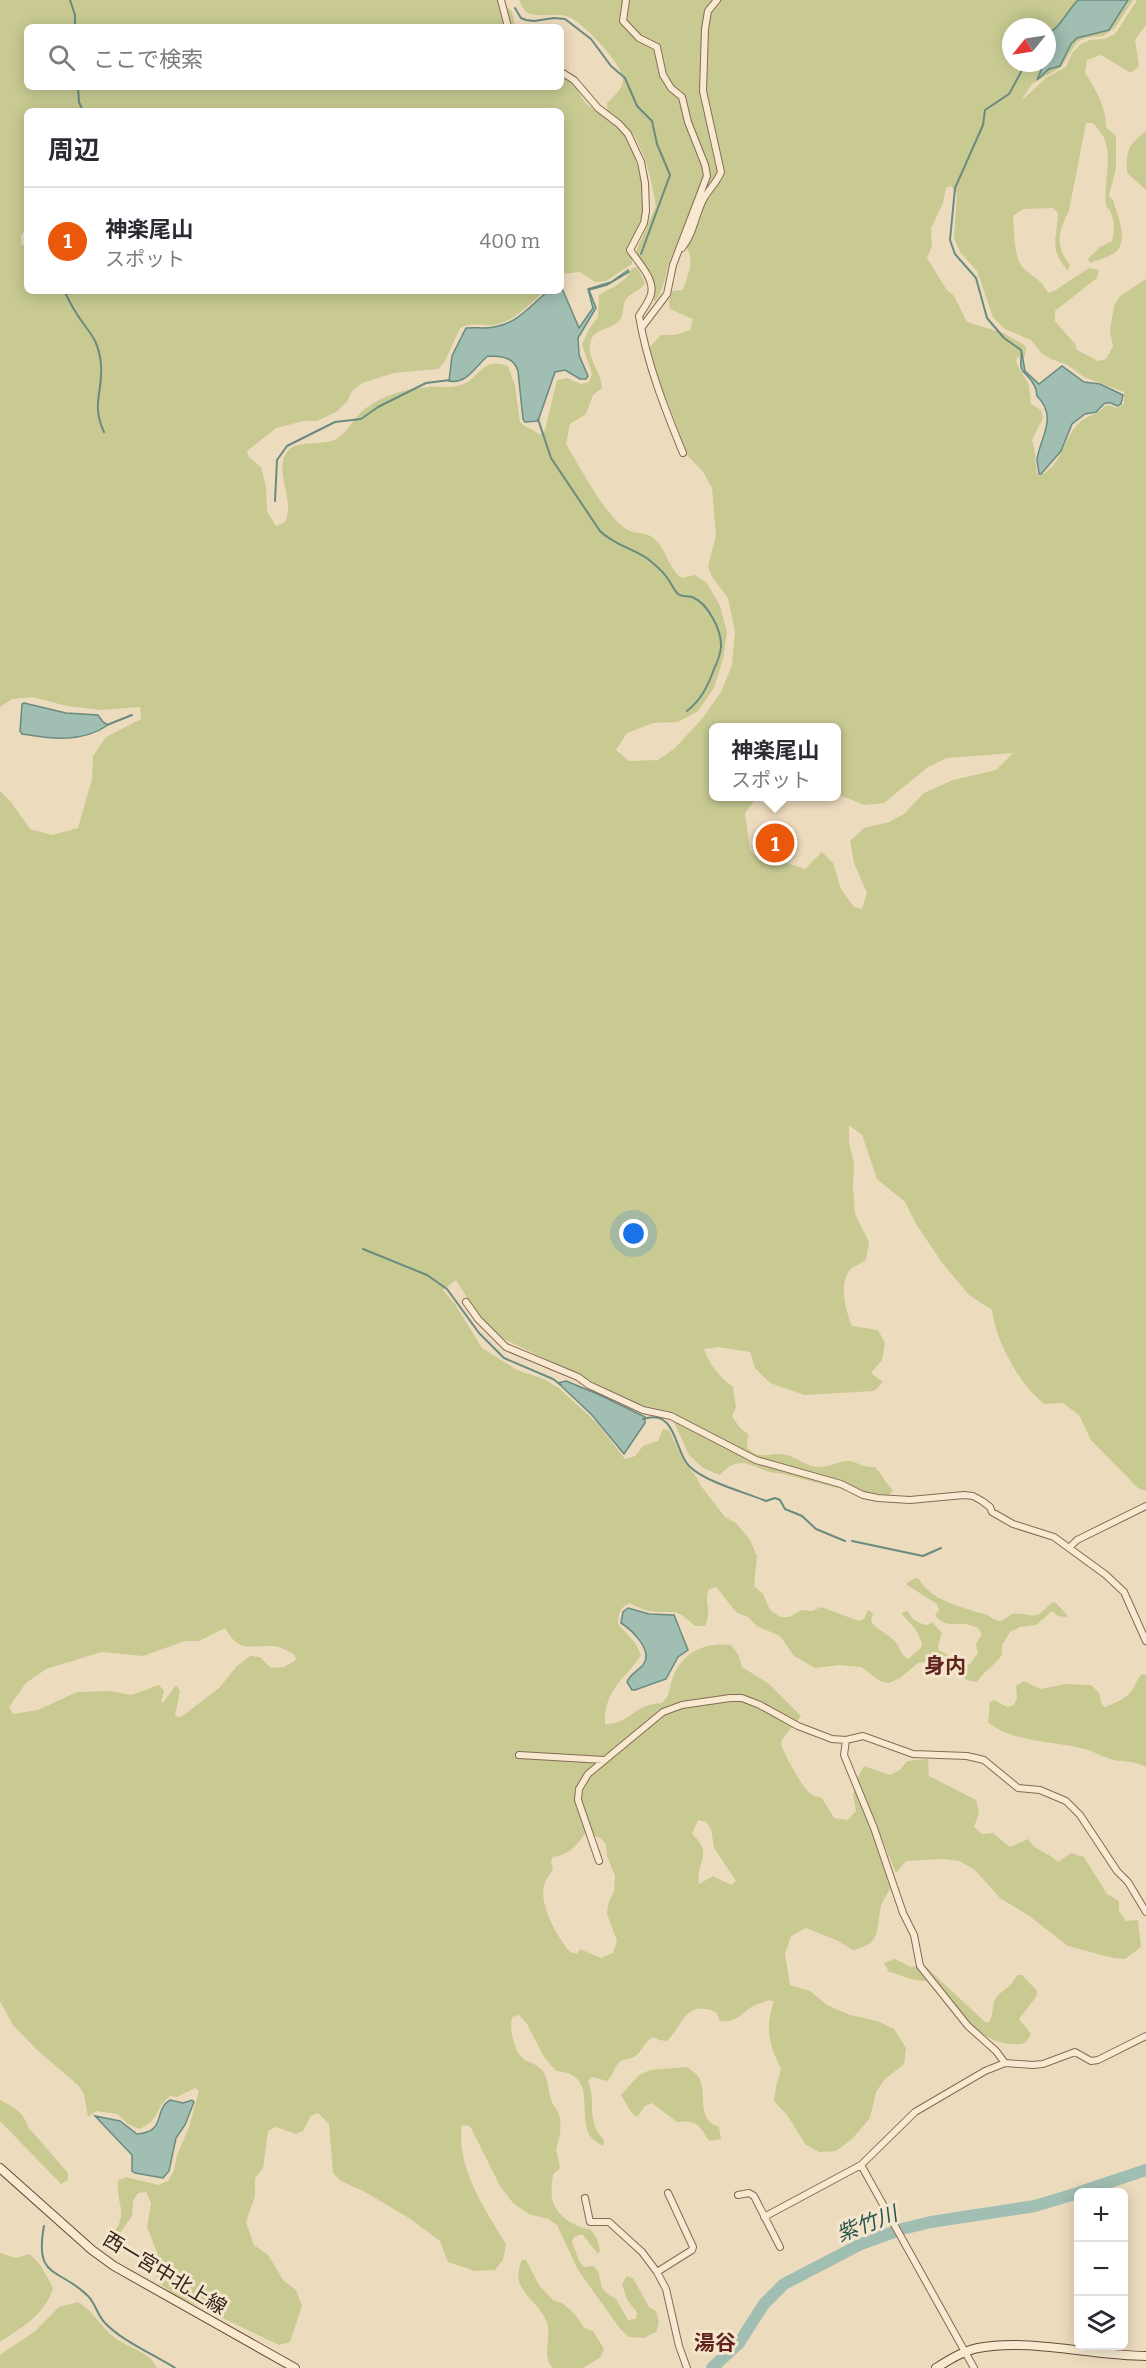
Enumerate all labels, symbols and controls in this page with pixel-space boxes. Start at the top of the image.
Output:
north arrow [1002,18,1056,72]
search box [24,24,564,90]
icon: search [45,41,78,74]
text: ここで検索 [93,46,203,73]
text: 周辺 [48,135,100,166]
text: 神楽尾山 [105,216,193,243]
text: 1 [63,229,72,253]
text: 400 m [480,229,540,253]
text: スポット [105,247,185,271]
popup [709,723,841,801]
text: 神楽尾山 [731,737,819,764]
text: スポット [731,768,811,792]
pin: 1 [756,820,794,866]
your location [619,1219,648,1248]
district label: 身内 [924,1653,966,1679]
map controls [1074,2188,1128,2350]
button: + [1074,2188,1128,2242]
water label: 紫竹川 [833,2200,903,2247]
street label: 西一宮中北上線 [99,2227,231,2319]
button: − [1074,2242,1128,2296]
button: layers [1074,2296,1128,2350]
district label: 湯谷 [694,2330,736,2356]

